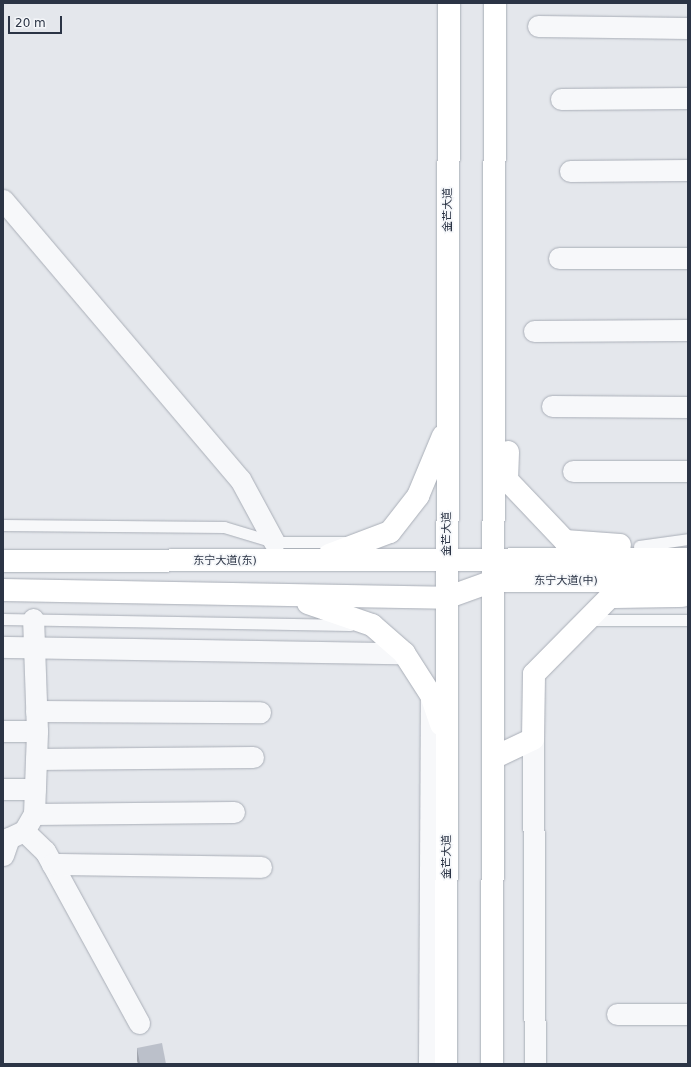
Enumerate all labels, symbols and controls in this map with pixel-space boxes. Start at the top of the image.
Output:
scale bar [10,8,64,34]
text: 20 m [15,16,46,30]
street label: 金芒大道 [441,188,455,232]
street label: 金芒大道 [440,512,454,556]
street label: 东宁大道(东) [193,554,257,568]
street label: 东宁大道(中) [534,574,598,588]
street label: 金芒大道 [440,835,454,879]

